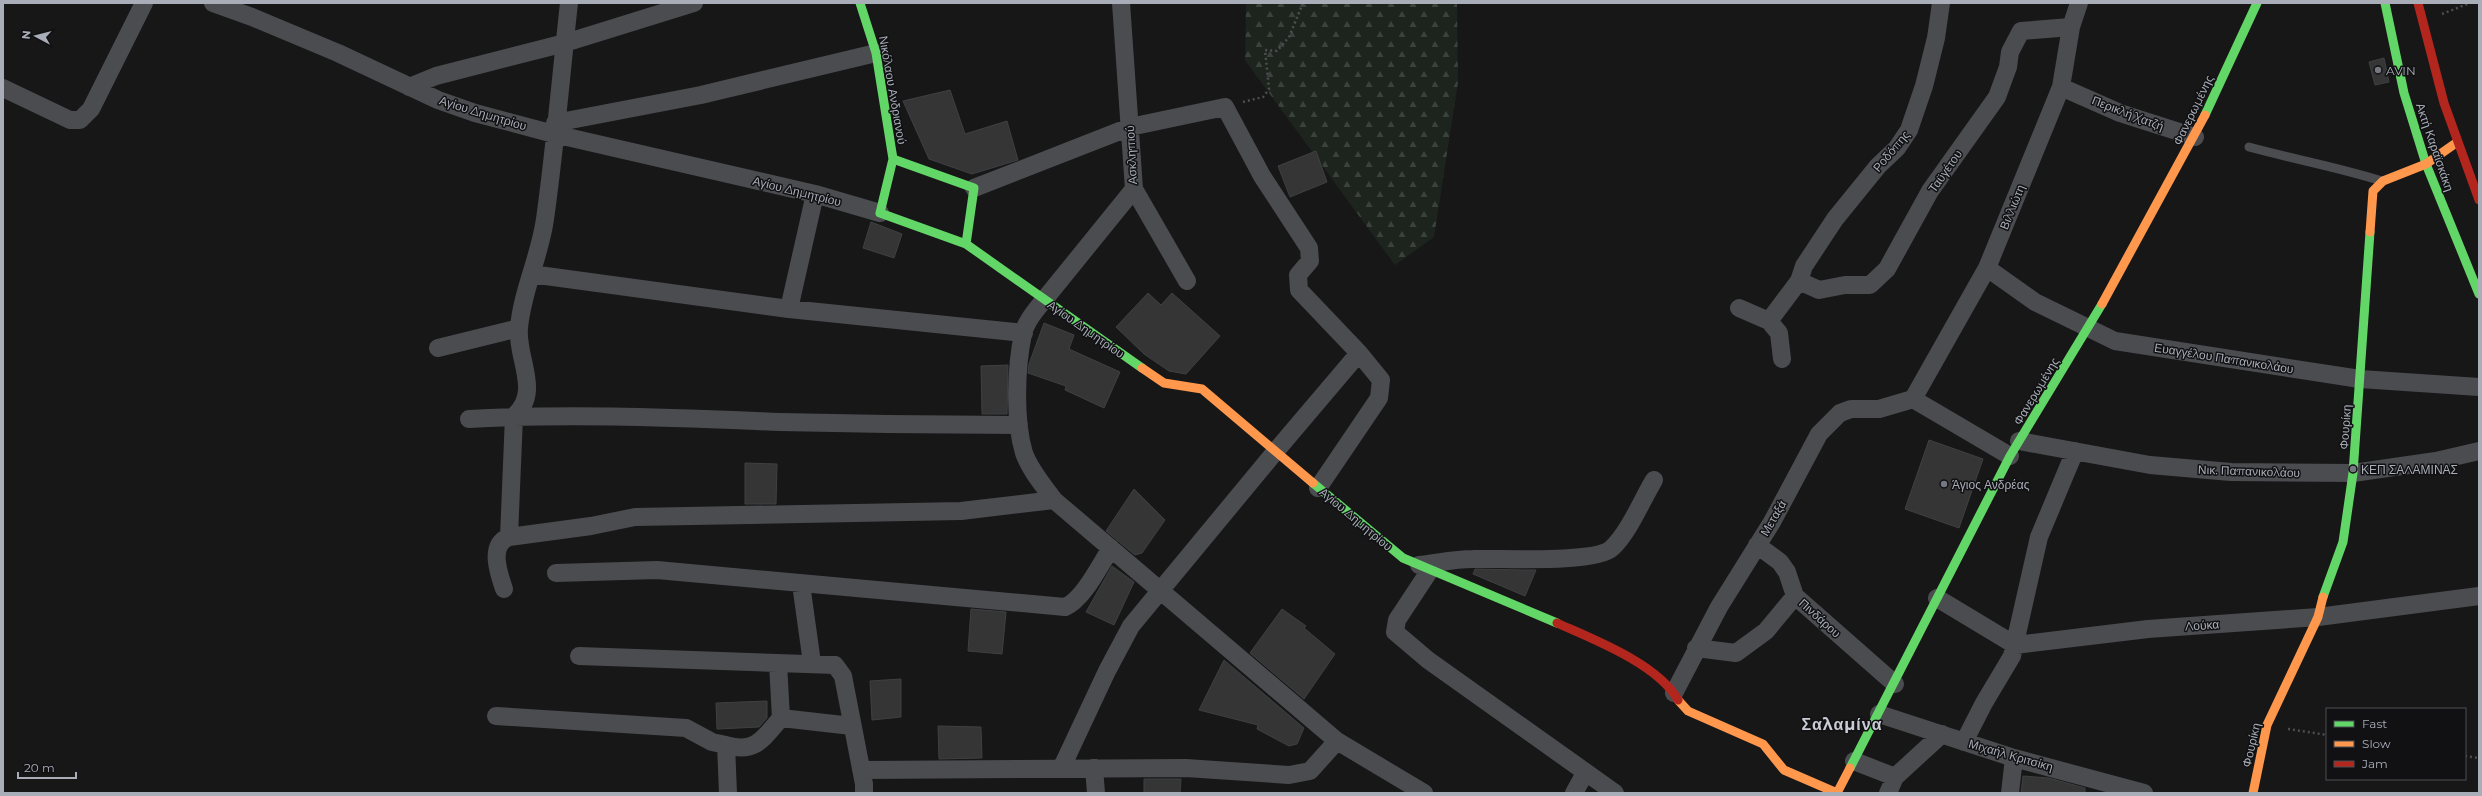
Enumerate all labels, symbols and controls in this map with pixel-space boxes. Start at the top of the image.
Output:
north arrow [16,16,56,56]
text: N [19,30,34,40]
street label: Νικόλαου Ανδριανού [876,35,910,145]
place label: AVIN [2386,63,2416,78]
marker: AVIN [2373,65,2383,75]
street label: Φανερωμένης [2170,72,2216,147]
street label: Περικλή Χατζή [2090,92,2166,134]
street label: Αγίου Δημητρίου [438,93,528,133]
street label: Ακτή Καραϊσκάκη [2413,101,2457,193]
street label: Ασκληπιού [1122,125,1140,185]
street label: Ροδόπης [1869,127,1913,175]
street label: Ταϋγέτου [1925,147,1965,195]
street label: Αγίου Δημητρίου [751,173,843,209]
street label: Βιλλιώτη [1996,182,2028,232]
street label: Αγίου Δημητρίου [1045,297,1127,361]
street label: Ευαγγέλου Παπανικολάου [2153,340,2295,376]
street label: Φανερωμένης [2010,354,2062,427]
street label: Φουρίκη [2336,404,2354,450]
street label: Νικ. Παπανικολάου [2198,462,2300,480]
place label: ΚΕΠ ΣΑΛΑΜΙΝΑΣ [2361,462,2458,477]
marker: ΚΕΠ ΣΑΛΑΜΙΝΑΣ [2348,464,2358,474]
place label: Άγιος Ανδρέας [1952,477,2030,492]
marker: Άγιος Ανδρέας [1939,479,1949,489]
street label: Αγίου Δημητρίου [1317,484,1395,554]
street label: Μεταξά [1757,497,1789,539]
street label: Πινδάρου [1796,595,1844,641]
street label: Λούκα [2184,616,2220,634]
legend [2326,708,2466,780]
district label: Σαλαμίνα [1801,715,1883,734]
text: Fast [2362,716,2387,731]
street label: Φουρίκη [2239,721,2263,769]
street label: Μιχαήλ Κριτσίκη [1967,736,2055,774]
text: Slow [2362,736,2391,751]
scale bar [18,754,76,780]
text: Jam [2361,756,2388,771]
text: 20 m [24,760,55,775]

